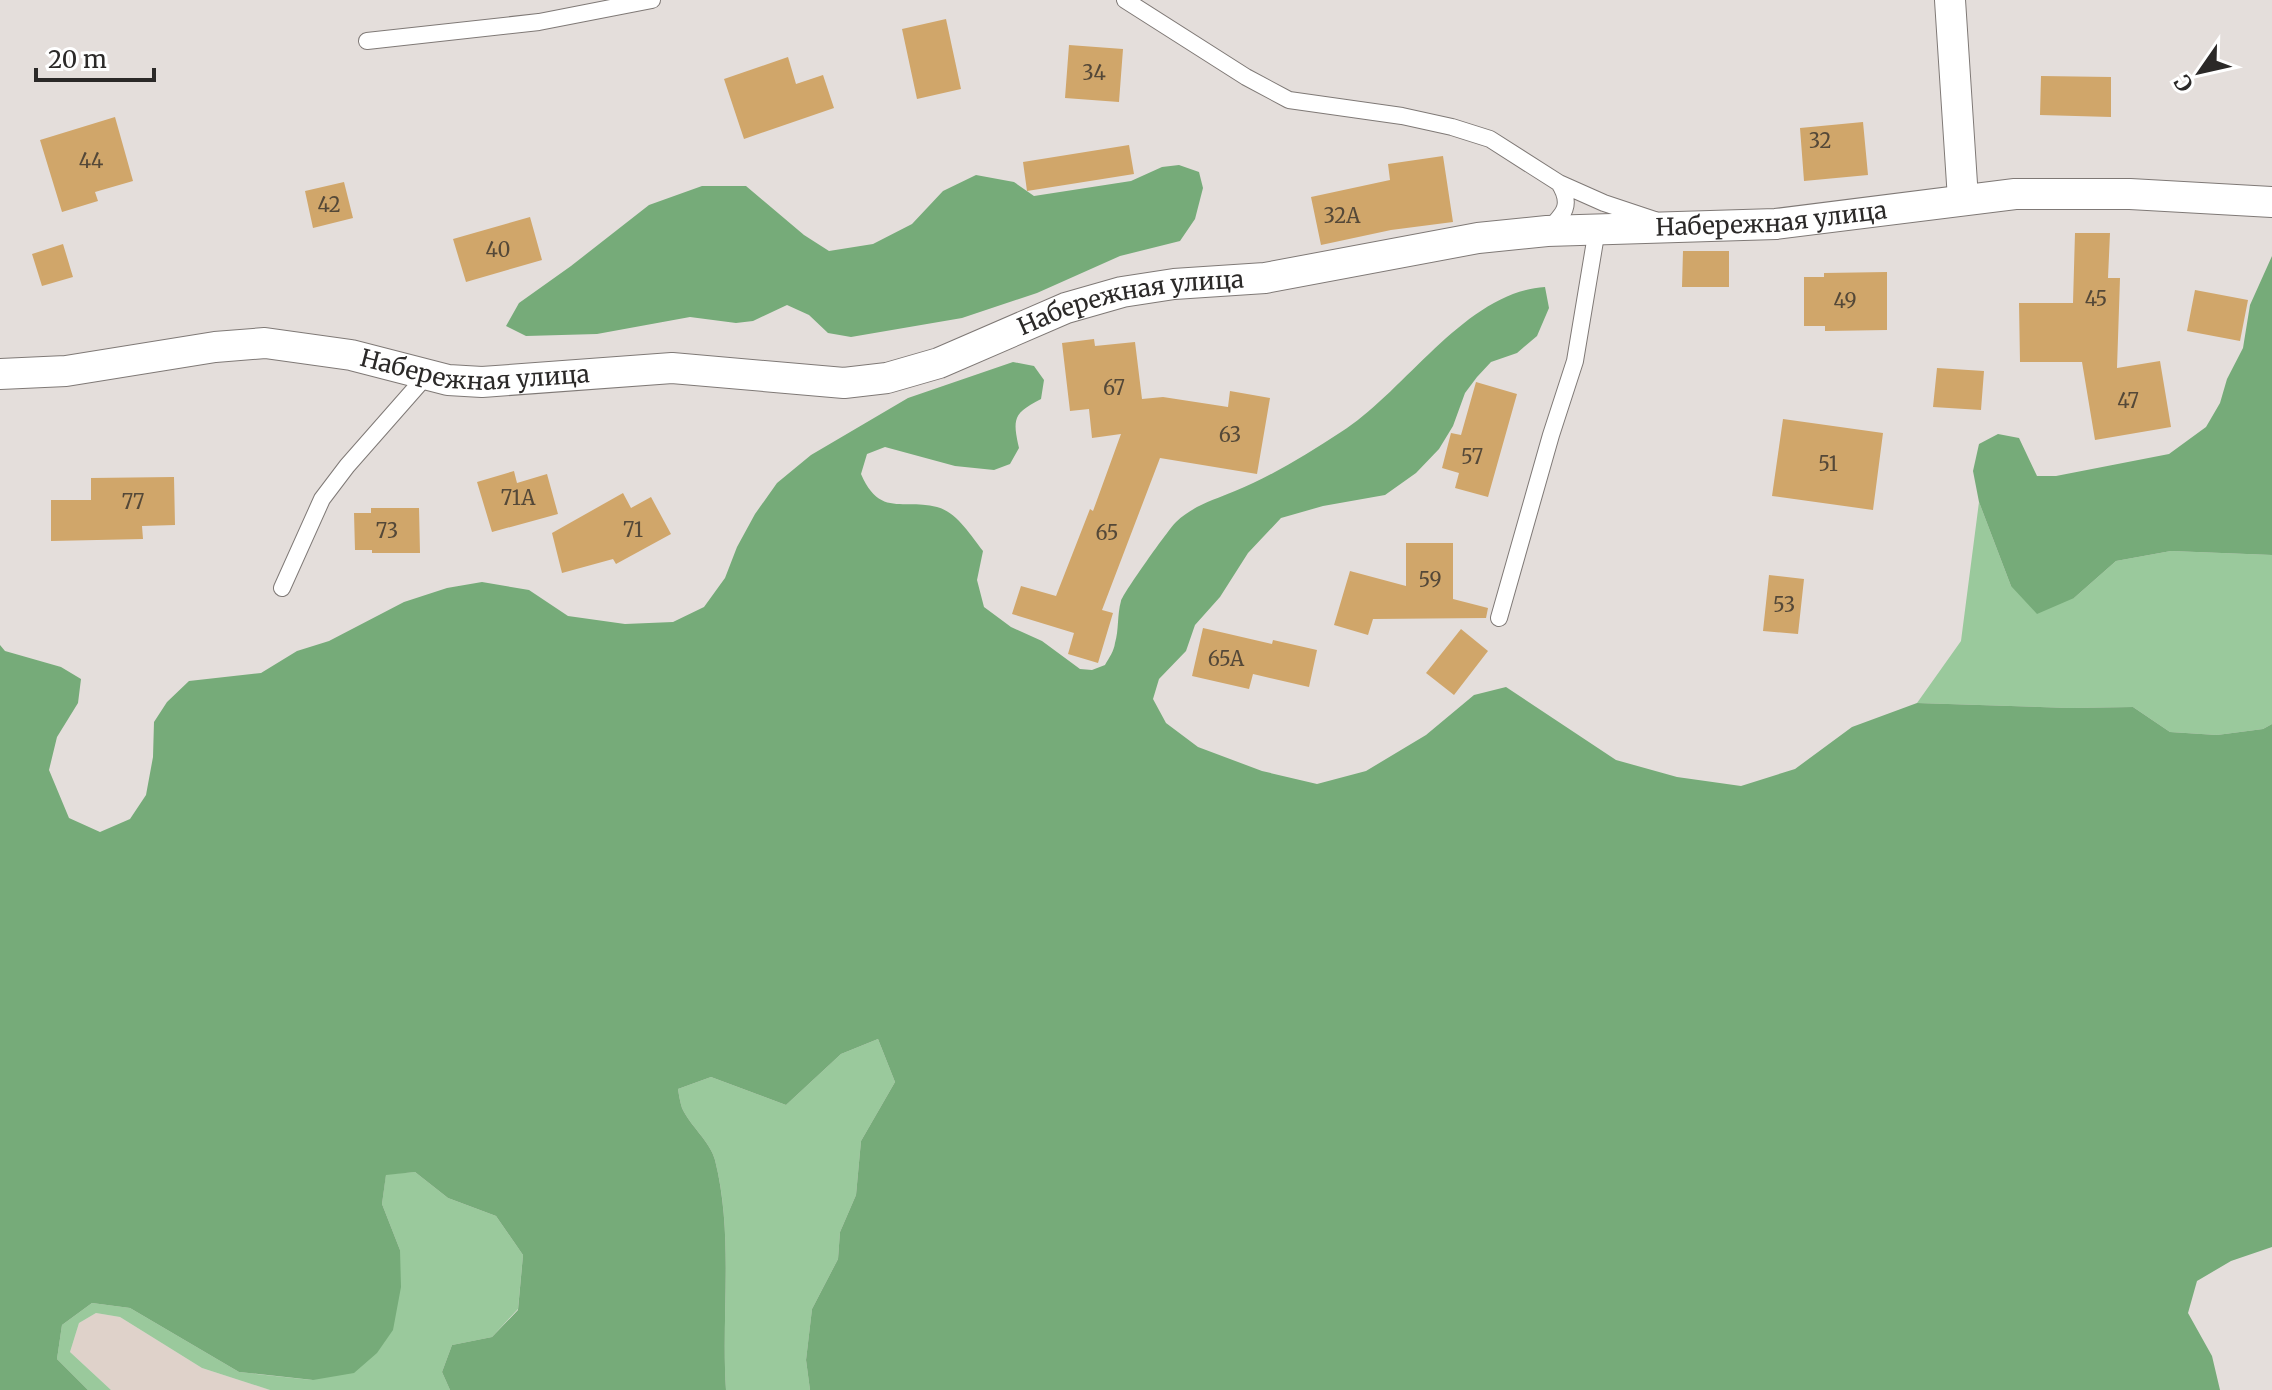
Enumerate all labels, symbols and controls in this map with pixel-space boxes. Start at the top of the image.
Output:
scale bar [36,32,154,82]
north arrow [2160,32,2240,112]
text: 20 m [48,44,107,75]
house number: 34 [1082,60,1106,85]
text: С [2168,69,2199,97]
house number: 32 [1809,128,1831,153]
house number: 44 [79,148,103,173]
house number: 42 [317,192,341,217]
street label: Набережная улица [1655,194,1889,243]
house number: 32А [1324,203,1361,228]
house number: 40 [486,237,510,262]
street label: Набережная улица [1013,263,1245,342]
house number: 45 [2085,286,2107,311]
house number: 49 [1833,288,1857,313]
street label: Набережная улица [357,342,591,397]
house number: 67 [1103,375,1125,400]
house number: 47 [2117,388,2139,413]
house number: 63 [1219,422,1241,447]
house number: 57 [1461,444,1483,469]
house number: 51 [1818,451,1838,476]
house number: 71А [501,485,536,510]
house number: 77 [122,489,144,514]
house number: 71 [623,517,643,542]
house number: 73 [376,518,398,543]
house number: 65 [1096,520,1118,545]
house number: 59 [1418,567,1442,592]
house number: 53 [1773,592,1795,617]
house number: 65А [1208,646,1245,671]

